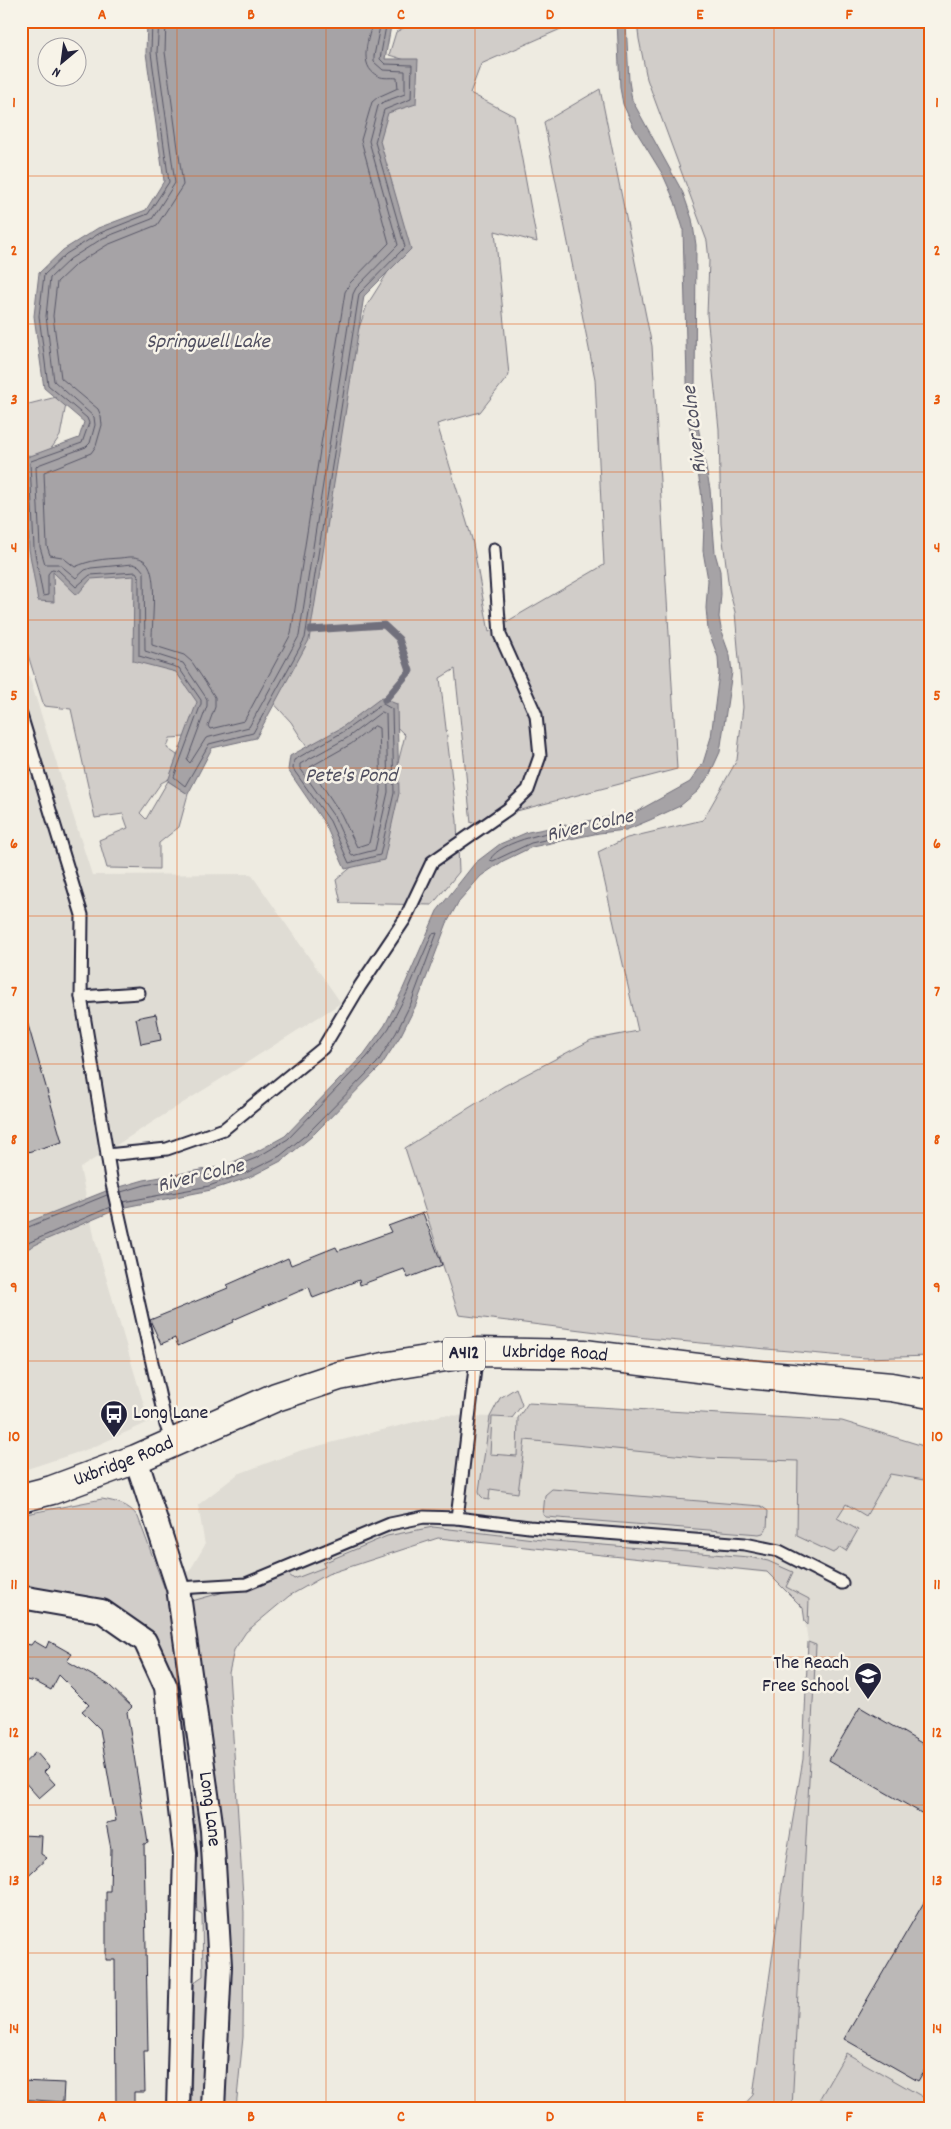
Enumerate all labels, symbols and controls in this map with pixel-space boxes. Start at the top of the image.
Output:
text: A [98,4,107,27]
text: B [247,4,255,27]
text: C [397,4,405,27]
text: D [546,4,555,27]
text: E [696,4,704,27]
text: F [845,4,853,27]
north arrow [38,38,88,88]
text: N [49,61,65,82]
text: 1 [12,92,16,115]
text: 1 [935,92,939,115]
text: 2 [11,240,18,263]
text: 2 [934,240,941,263]
water label: Springwell Lake [146,328,271,358]
water label: River Colne [676,383,716,476]
text: 3 [10,389,18,412]
text: 3 [933,389,941,412]
text: 4 [11,537,17,560]
text: 4 [934,537,940,560]
text: 5 [10,685,18,708]
text: 5 [933,685,941,708]
water label: Pete's Pond [305,762,400,792]
water label: River Colne [544,802,638,852]
text: 6 [10,833,18,856]
text: 6 [933,833,941,856]
text: 7 [11,981,17,1004]
text: 7 [934,981,940,1004]
text: 8 [11,1129,18,1152]
text: 8 [934,1129,941,1152]
water label: River Colne [155,1151,249,1202]
text: 9 [10,1277,18,1300]
text: 9 [933,1277,941,1300]
road number: A412 [443,1338,485,1370]
street label: Uxbridge Road [502,1338,609,1371]
bus stop icon: Long Lane [99,1399,129,1438]
place label: Long Lane [133,1400,208,1428]
text: 10 [8,1426,20,1449]
text: 10 [931,1426,943,1449]
street label: Uxbridge Road [70,1430,179,1495]
text: 11 [10,1574,18,1597]
text: 11 [933,1574,941,1597]
place label: The Reach Free School [762,1650,849,1701]
school or university icon: The Reach Free School [853,1661,883,1700]
text: 12 [9,1722,19,1745]
text: 12 [932,1722,942,1745]
street label: Long Lane [190,1770,227,1848]
text: 13 [9,1870,19,1893]
text: 13 [932,1870,942,1893]
text: 14 [9,2018,19,2041]
text: 14 [932,2018,942,2041]
text: A [98,2106,107,2129]
text: B [247,2106,255,2129]
text: C [397,2106,405,2129]
text: D [546,2106,555,2129]
text: E [696,2106,704,2129]
text: F [845,2106,853,2129]

